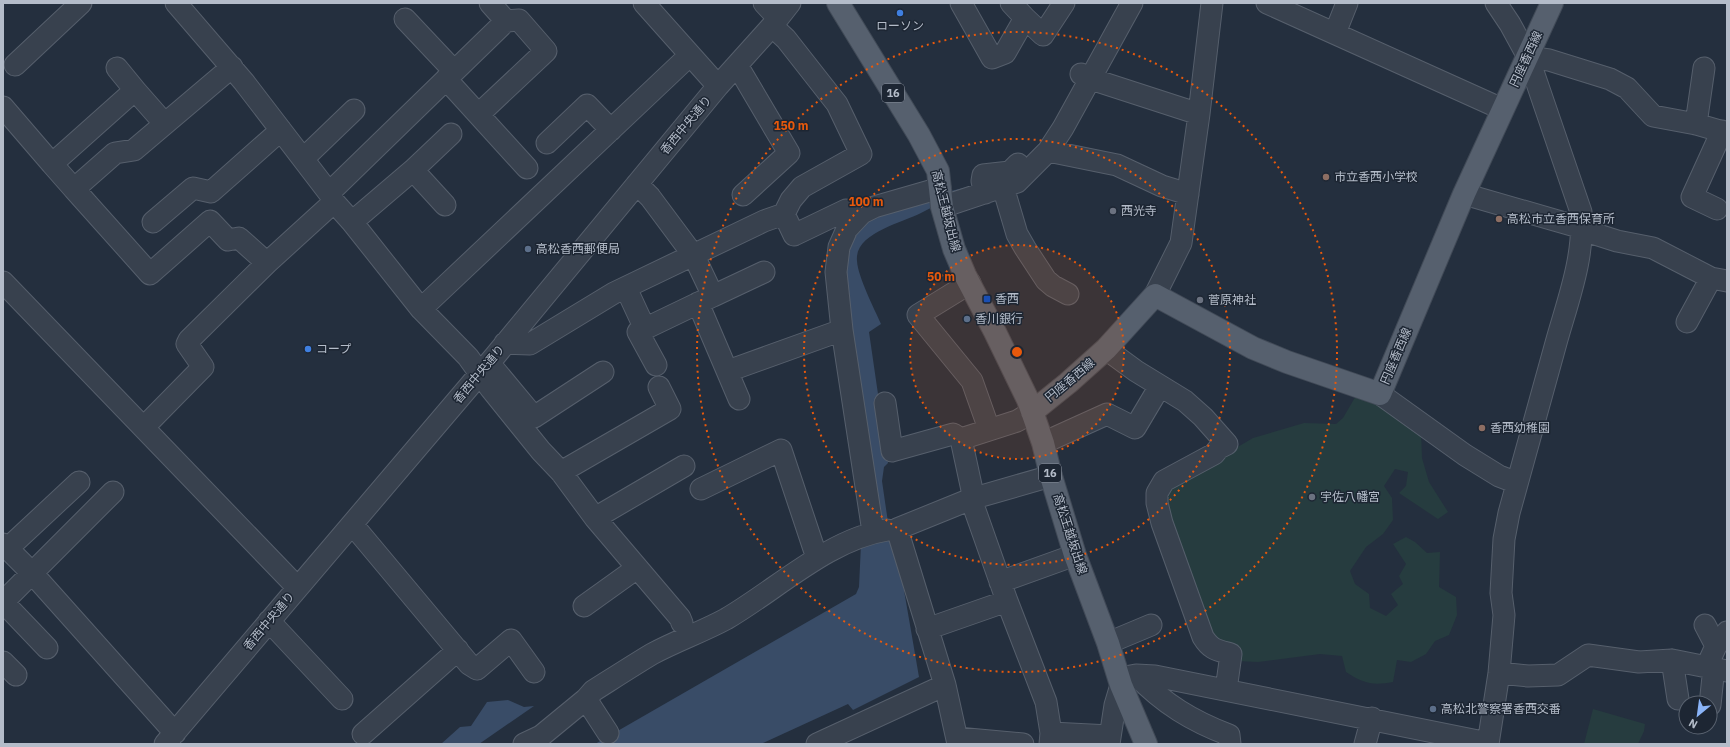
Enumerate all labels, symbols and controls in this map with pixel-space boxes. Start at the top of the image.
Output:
marker: ローソン [895,8,905,18]
place label: ローソン [876,18,924,33]
street label: 円座香西線 [1506,28,1545,89]
road number: 16 [882,84,904,102]
street label: 香西中央通り [657,92,715,157]
text: 150 m [773,118,809,133]
street label: 高松王越坂出線 [929,168,964,253]
place label: 市立香西小学校 [1334,169,1418,184]
marker: 市立香西小学校 [1321,172,1331,182]
text: 100 m [848,194,884,209]
place label: 西光寺 [1121,203,1157,218]
marker: 西光寺 [1108,206,1118,216]
place label: 高松市立香西保育所 [1507,211,1615,226]
marker: 高松市立香西保育所 [1494,214,1504,224]
place label: 高松香西郵便局 [536,241,620,256]
marker: 高松香西郵便局 [523,244,533,254]
text: 50 m [927,269,955,284]
place label: 香西 [995,291,1019,306]
place label: 菅原神社 [1208,292,1256,307]
marker: 香西 [982,294,992,304]
marker: 菅原神社 [1195,295,1205,305]
place label: 香川銀行 [975,311,1023,326]
marker: 香川銀行 [962,314,972,324]
street label: 円座香西線 [1377,325,1414,386]
place label: コープ [316,341,351,356]
street label: 香西中央通り [450,341,508,406]
marker: コープ [303,344,313,354]
centre of rings [1010,345,1024,359]
street label: 円座香西線 [1042,355,1097,405]
place label: 香西幼稚園 [1490,420,1550,435]
marker: 香西幼稚園 [1477,423,1487,433]
road number: 16 [1039,464,1061,482]
place label: 宇佐八幡宮 [1320,489,1380,504]
street label: 高松王越坂出線 [1050,492,1091,576]
marker: 宇佐八幡宮 [1307,492,1317,502]
street label: 香西中央通り [240,588,298,653]
north arrow [1678,695,1718,735]
place label: 高松北警察署香西交番 [1441,701,1561,716]
marker: 高松北警察署香西交番 [1428,704,1438,714]
text: N [1686,716,1700,732]

